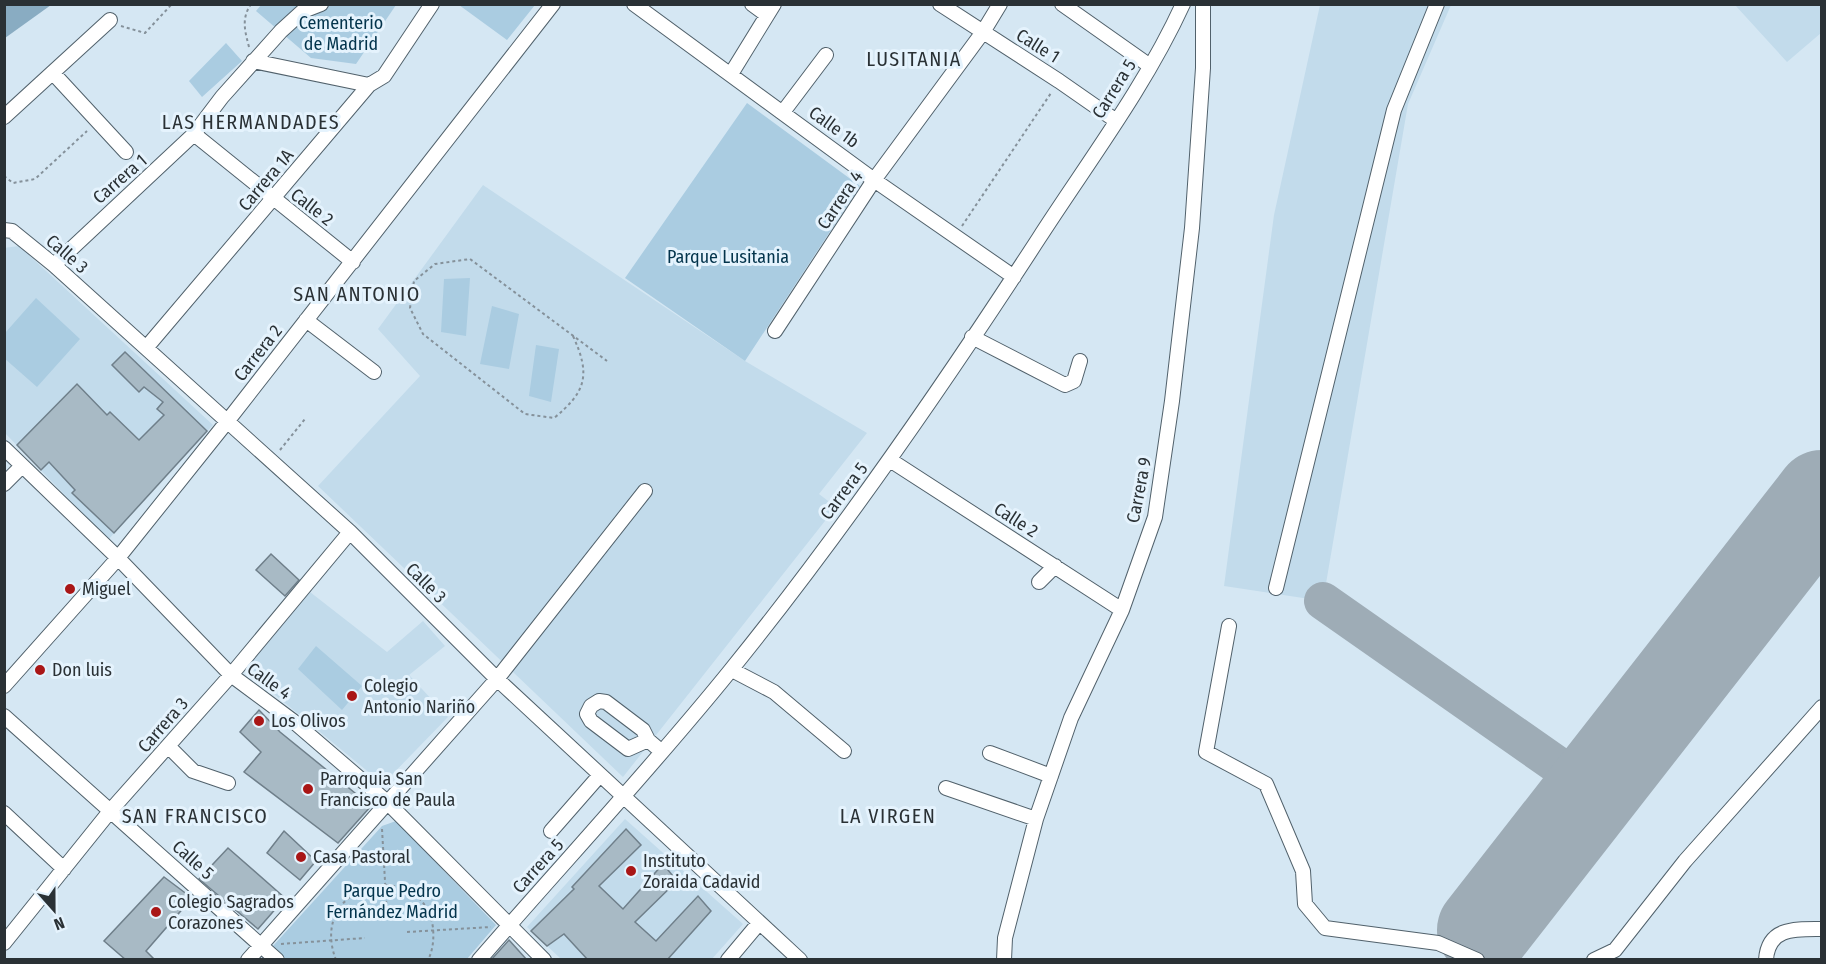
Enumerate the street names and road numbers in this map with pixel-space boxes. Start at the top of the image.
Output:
street label: Calle 1 [1012,24,1064,68]
street label: Carrera 5 [1087,55,1141,123]
street label: Calle 1b [805,101,863,153]
street label: Carrera 1A [234,144,299,215]
street label: Carrera 1 [88,150,152,208]
street label: Carrera 4 [812,166,868,234]
street label: Calle 2 [286,184,338,231]
street label: Calle 3 [42,230,92,278]
street label: Carrera 2 [229,320,287,386]
street label: Carrera 9 [1122,455,1156,525]
street label: Carrera 5 [815,458,873,524]
street label: Calle 2 [990,498,1042,542]
street label: Calle 3 [401,558,451,608]
street label: Calle 4 [243,658,295,704]
street label: Carrera 3 [133,693,193,757]
street label: Carrera 5 [508,834,568,898]
street label: Calle 5 [168,836,218,884]

